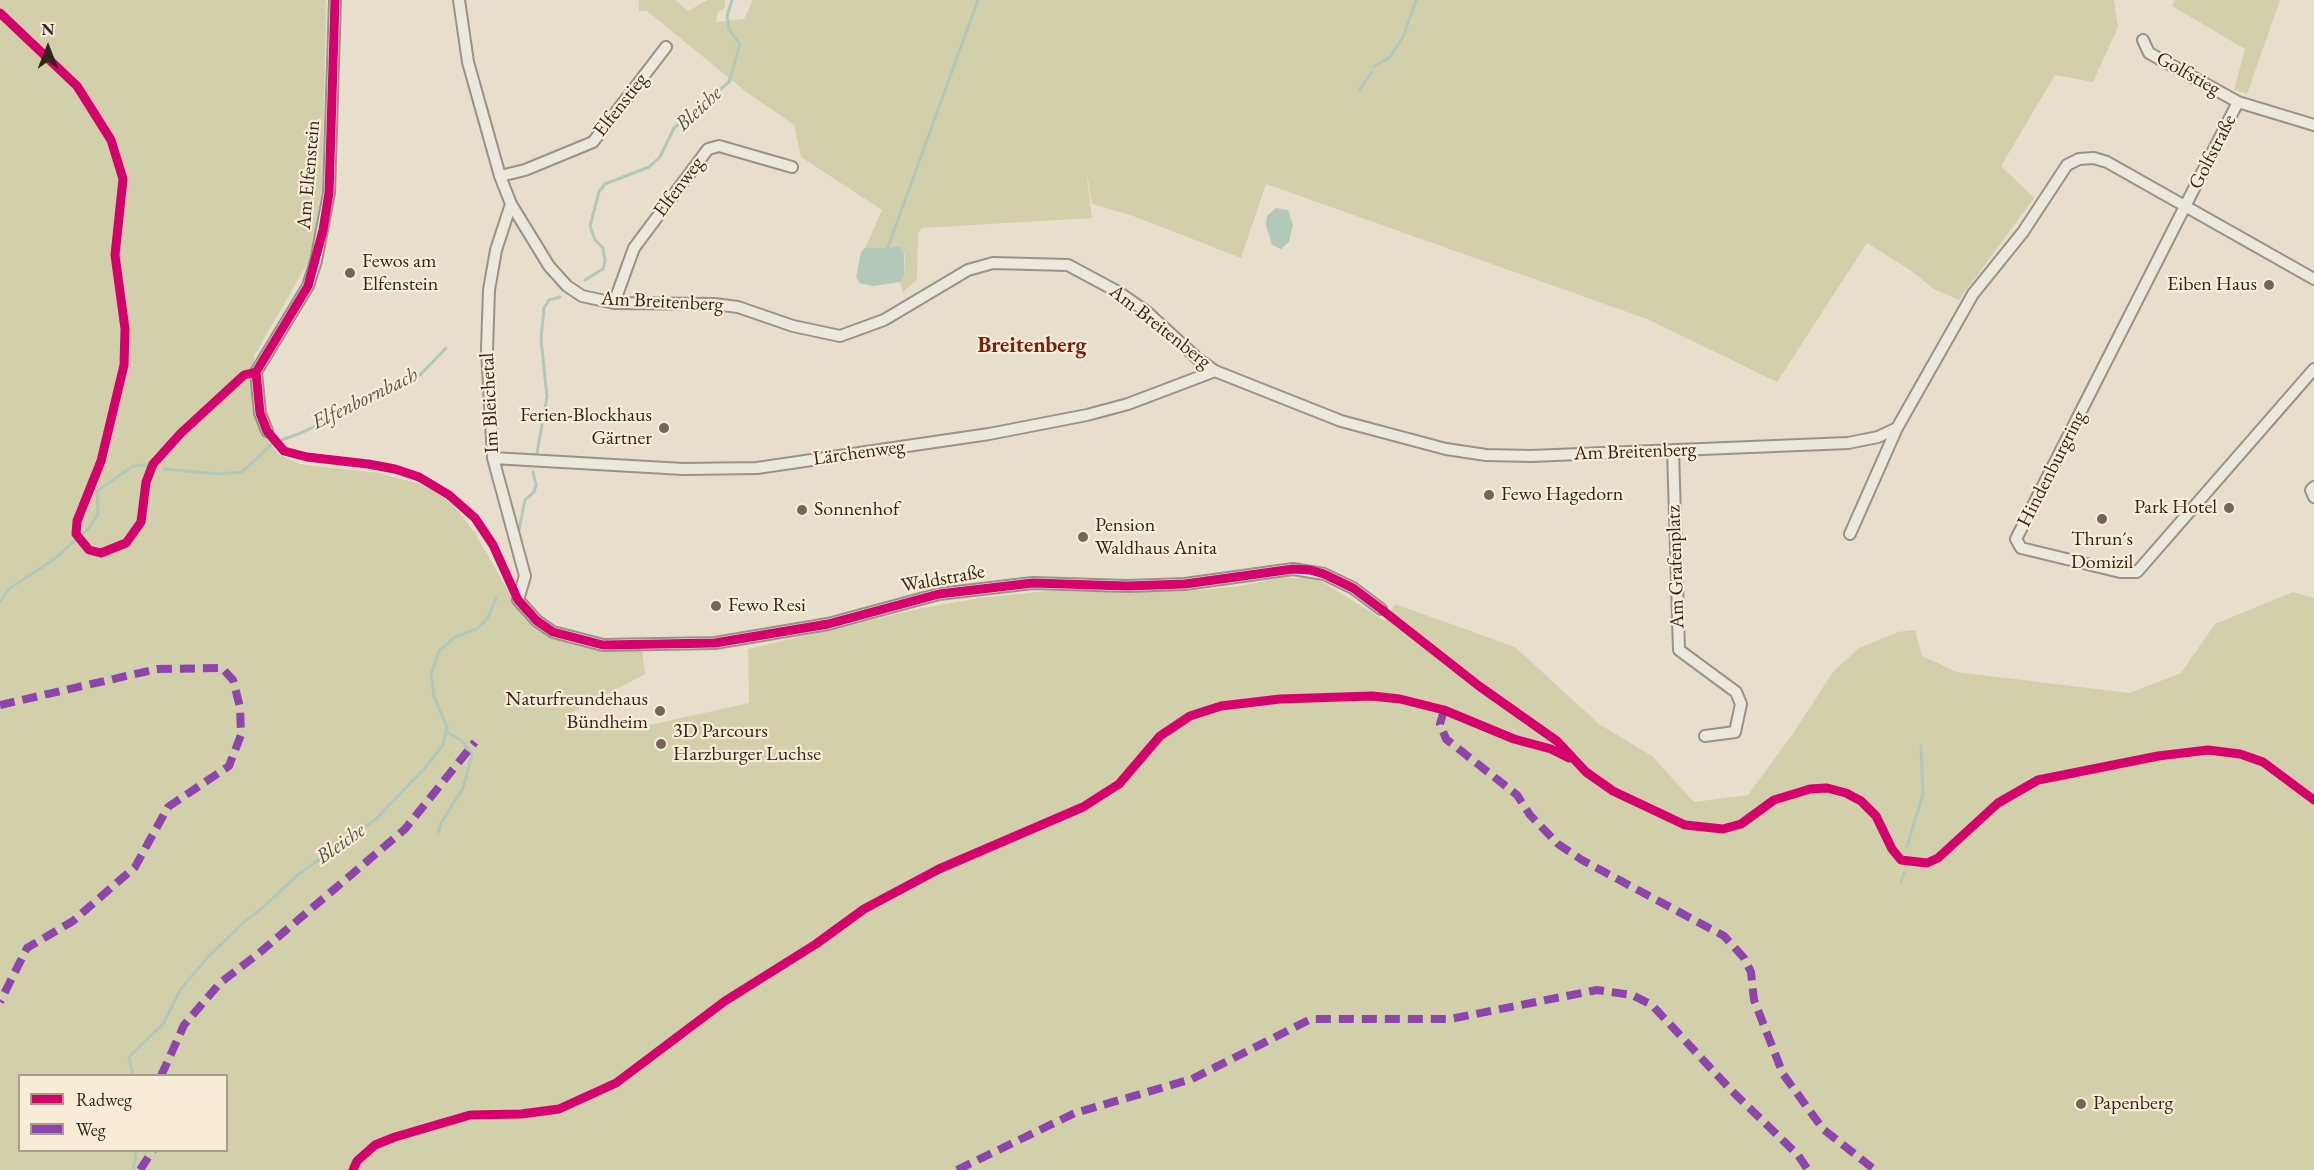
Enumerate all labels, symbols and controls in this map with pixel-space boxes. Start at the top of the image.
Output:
north arrow [18,18,78,78]
text: N [42,19,54,40]
street label: Golfstieg [2152,47,2224,101]
street label: Elfenstieg [589,68,653,142]
water label: Bleiche [670,81,728,137]
street label: Golfstraße [2184,111,2242,193]
street label: Am Elfenstein [292,119,326,231]
street label: Elfenweg [649,152,709,222]
place label: Fewos am Elfenstein [362,250,438,297]
marker: Fewos am Elfenstein [343,266,357,280]
place label: Eiben Haus [2167,273,2257,297]
marker: Eiben Haus [2262,278,2276,292]
street label: Am Breitenberg [1104,280,1216,374]
street label: Am Breitenberg [600,287,724,317]
district label: Breitenberg [977,333,1087,359]
street label: Im Bleichetal [475,352,505,454]
water label: Elfenbornbach [308,363,422,435]
place label: Ferien-Blockhaus Gärtner [520,404,652,451]
street label: Hindenburgring [2012,407,2092,531]
marker: Ferien-Blockhaus Gärtner [657,421,671,435]
street label: Lärchenweg [812,435,906,471]
street label: Am Breitenberg [1573,438,1697,466]
place label: Fewo Hagedorn [1501,483,1623,507]
marker: Fewo Hagedorn [1482,488,1496,502]
place label: Park Hotel [2134,496,2217,520]
place label: Sonnenhof [814,498,899,522]
marker: Park Hotel [2222,501,2236,515]
marker: Sonnenhof [795,503,809,517]
street label: Am Grafenplatz [1662,505,1690,629]
marker: Thrun´s Domizil [2095,512,2109,526]
place label: Pension Waldhaus Anita [1095,514,1217,561]
place label: Thrun´s Domizil [2071,528,2133,575]
marker: Pension Waldhaus Anita [1076,530,1090,544]
street label: Waldstraße [899,560,987,598]
place label: Fewo Resi [728,594,806,618]
marker: Fewo Resi [709,599,723,613]
place label: Naturfreundehaus Bündheim [506,688,648,735]
marker: Naturfreundehaus Bündheim [653,704,667,718]
place label: 3D Parcours Harzburger Luchse [673,720,821,767]
marker: 3D Parcours Harzburger Luchse [654,737,668,751]
water label: Bleiche [311,818,371,870]
legend [18,1074,228,1152]
text: Radweg [76,1088,132,1111]
place label: Papenberg [2093,1092,2173,1116]
marker: Papenberg [2074,1097,2088,1111]
text: Weg [76,1118,106,1141]

